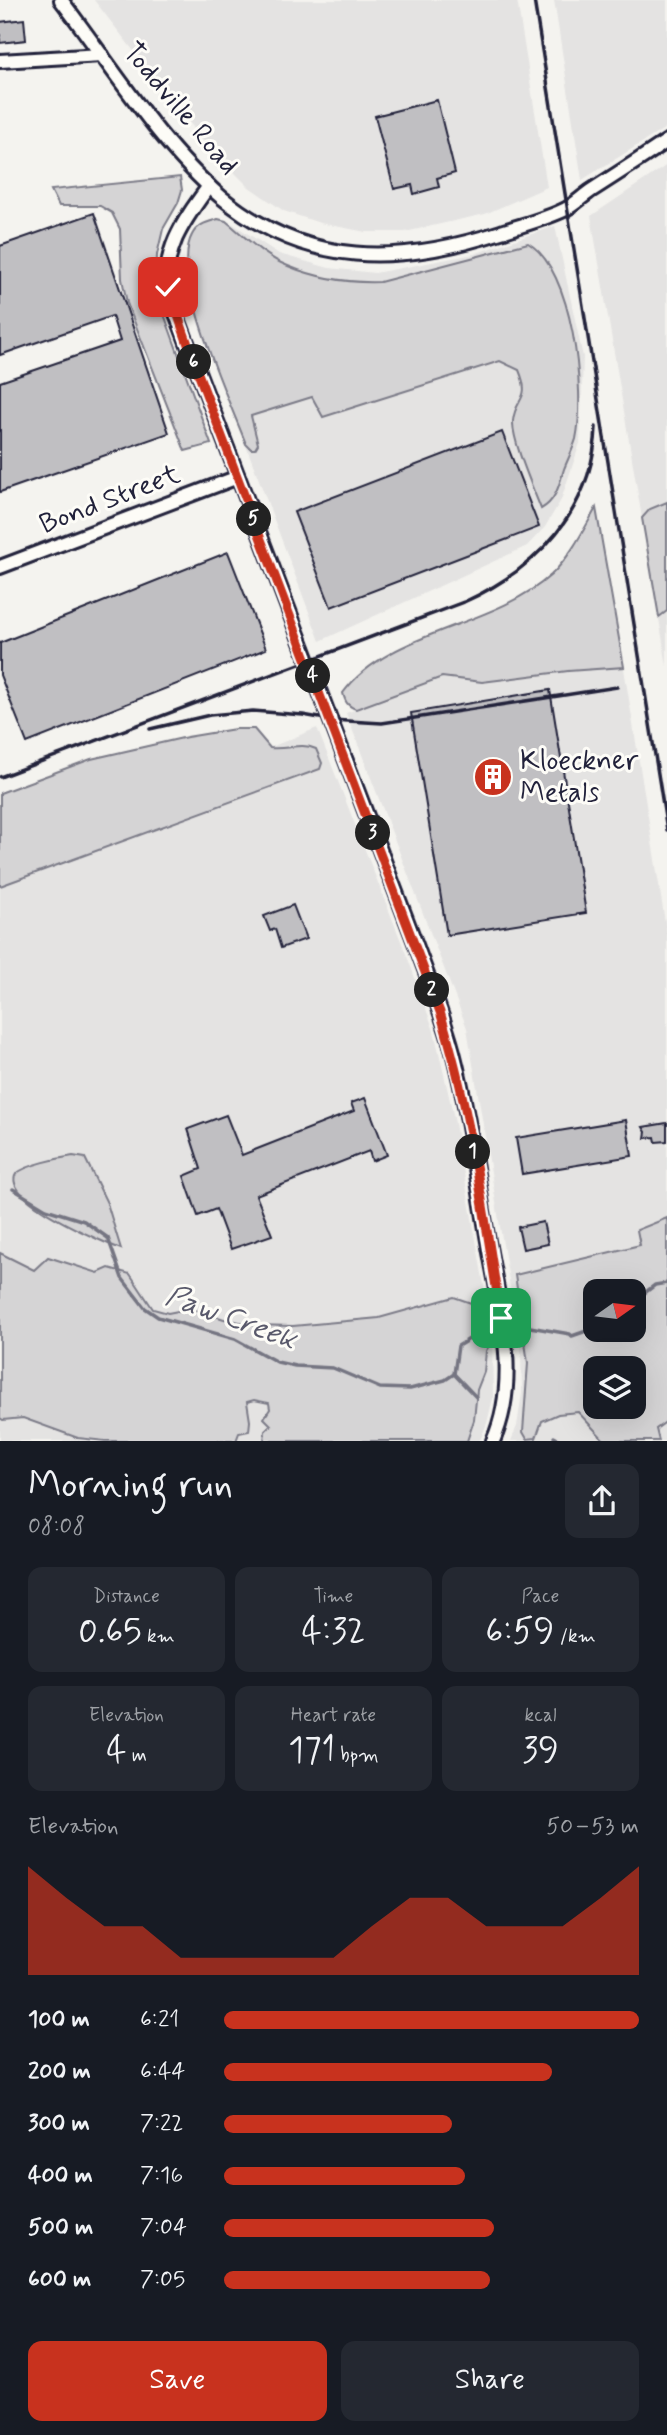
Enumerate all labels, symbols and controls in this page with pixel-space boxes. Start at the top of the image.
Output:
street label: Toddville Road [114,35,246,183]
pin [138,257,198,317]
icon: check [149,268,187,306]
pin: 6 [176,344,212,380]
text: 6 [189,349,198,374]
street label: Bond Street [34,456,186,544]
pin: 5 [236,502,272,536]
text: 5 [248,506,259,531]
pin: 4 [296,658,330,694]
text: 4 [307,663,318,688]
place label: Kloeckner Metals [520,743,639,812]
building icon: Kloeckner Metals [472,756,514,798]
pin: 3 [356,816,390,850]
text: 3 [368,820,377,845]
pin: 2 [414,972,450,1007]
text: 2 [427,977,436,1002]
pin: 1 [456,1134,490,1170]
text: 1 [468,1139,477,1164]
water label: Paw Creek [160,1276,303,1360]
north arrow [583,1279,646,1342]
map controls [583,1279,646,1419]
pin [471,1288,531,1348]
icon: arrive [482,1299,520,1337]
button: layers [583,1356,646,1419]
text: Morning run [28,1461,233,1510]
button: share [565,1464,639,1538]
text: 08:08 [28,1512,85,1542]
text: Distance [93,1584,160,1609]
text: Time [314,1584,353,1609]
text: Pace [522,1584,559,1609]
text: 0.65 [78,1609,142,1655]
text: 4:32 [301,1609,366,1655]
text: 6:59 [485,1609,555,1655]
text: km [142,1624,175,1649]
text: /km [555,1624,596,1649]
text: Elevation [89,1703,164,1728]
text: Heart rate [291,1703,376,1728]
text: kcal [525,1703,556,1728]
text: 4 [106,1728,127,1774]
text: 171 [288,1728,335,1774]
text: 39 [522,1728,559,1774]
text: m [127,1743,147,1768]
text: bpm [335,1743,379,1768]
text: Elevation [28,1812,119,1842]
text: 50–53 m [546,1812,639,1842]
text: 100 m [28,2005,90,2035]
text: 6:21 [140,2005,179,2035]
text: 200 m [28,2057,91,2087]
text: 6:44 [140,2057,185,2087]
text: 300 m [28,2109,90,2139]
text: 7:22 [140,2109,184,2139]
text: 400 m [28,2161,93,2191]
text: 7:16 [140,2161,183,2191]
text: 500 m [28,2213,93,2243]
text: 7:04 [140,2213,187,2243]
text: 600 m [28,2265,91,2295]
text: 7:05 [140,2265,185,2295]
button: Save [28,2341,327,2421]
button: Share [341,2341,639,2421]

